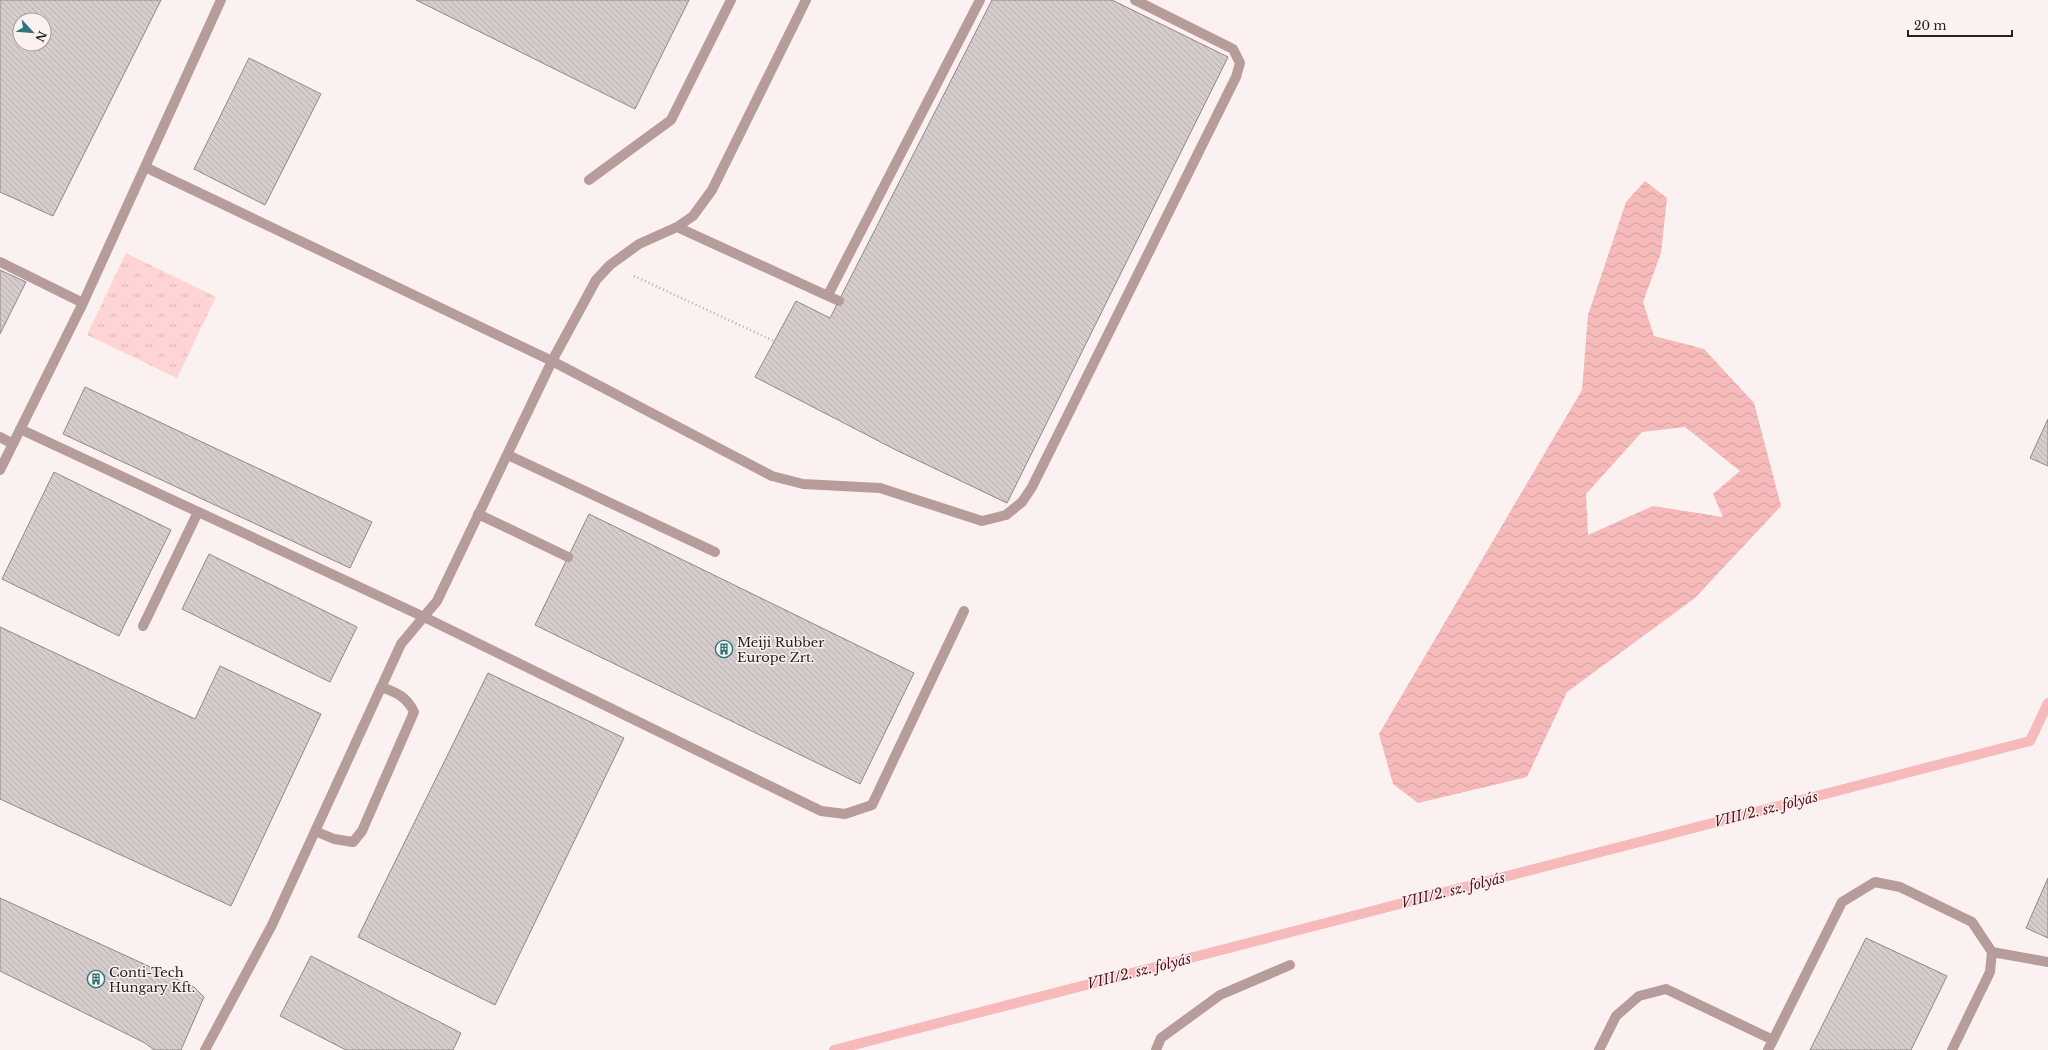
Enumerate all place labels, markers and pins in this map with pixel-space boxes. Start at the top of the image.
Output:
place label: Meiji Rubber Europe Zrt. [737,634,825,666]
building icon: Meiji Rubber Europe Zrt. [714,639,734,659]
place label: Conti-Tech Hungary Kft. [109,964,195,996]
building icon: Conti-Tech Hungary Kft. [86,969,106,989]

